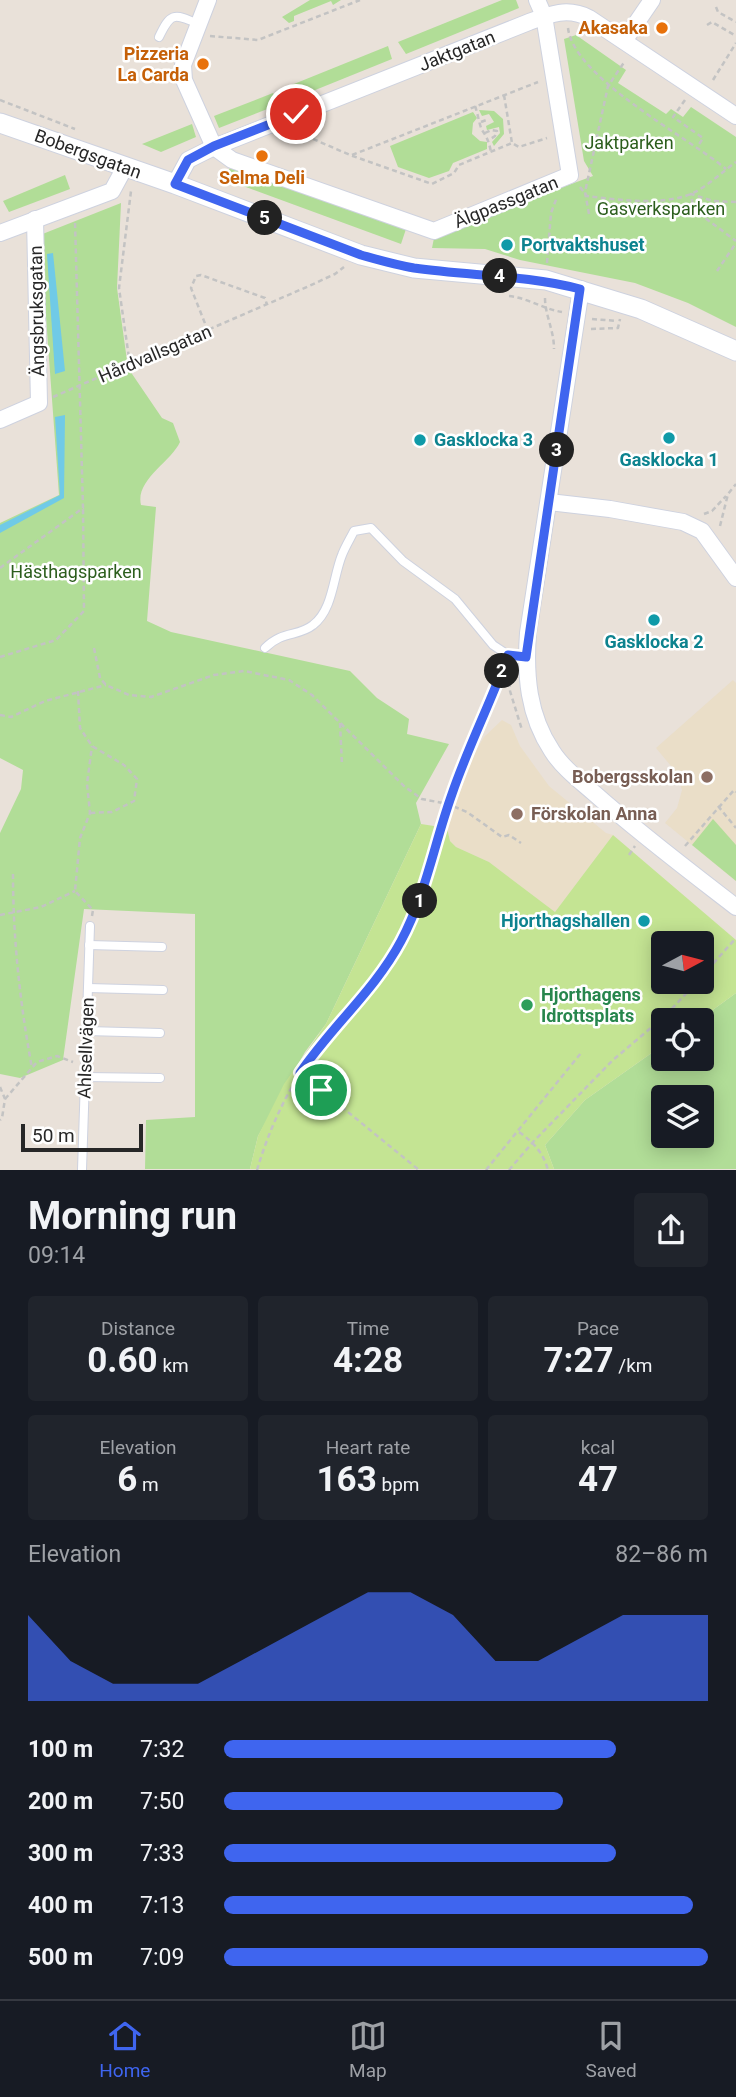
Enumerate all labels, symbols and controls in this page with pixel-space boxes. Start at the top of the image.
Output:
place label: Akasaka [579,17,648,38]
marker: Akasaka [654,20,670,36]
street label: Jaktgatan [416,26,498,75]
place label: Pizzeria La Carda [118,43,189,85]
marker: Pizzeria La Carda [195,56,211,72]
pin [266,84,326,144]
icon: check [277,95,315,133]
street label: Bobergsgatan [32,125,144,183]
park label: Jaktparken [584,132,674,153]
marker: Selma Deli [254,148,270,164]
place label: Selma Deli [219,167,305,188]
street label: Älgpassgatan [451,171,561,232]
park label: Gasverksparken [597,198,725,219]
pin: 5 [247,200,282,235]
text: 5 [259,206,270,229]
place label: Portvaktshuset [521,234,645,255]
marker: Portvaktshuset [499,237,515,253]
street label: Ängsbruksgatan [25,245,48,377]
pin: 4 [482,258,518,294]
text: 4 [494,264,505,287]
street label: Hårdvallsgatan [95,320,214,387]
place label: Gasklocka 3 [434,429,533,450]
marker: Gasklocka 1 [661,430,677,446]
marker: Gasklocka 3 [412,432,428,448]
pin: 3 [540,433,574,468]
text: 3 [551,438,562,461]
place label: Gasklocka 1 [619,449,719,470]
park label: Hästhagsparken [10,561,142,582]
marker: Gasklocka 2 [646,612,662,628]
place label: Gasklocka 2 [604,631,704,652]
pin: 2 [484,654,520,688]
text: 2 [496,659,507,682]
place label: Bobergsskolan [572,766,693,787]
marker: Bobergsskolan [699,769,715,785]
place label: Förskolan Anna [531,803,657,824]
marker: Förskolan Anna [509,806,525,822]
pin: 1 [402,884,438,918]
text: 1 [414,889,425,912]
place label: Hjorthagshallen [501,910,630,931]
marker: Hjorthagshallen [636,913,652,929]
north arrow [651,931,714,994]
map controls [651,931,714,1148]
place label: Hjorthagens Idrottsplats [541,984,641,1026]
street label: Ahlsellvägen [73,997,98,1099]
marker: Hjorthagens Idrottsplats [519,997,535,1013]
button: locate [651,1008,714,1071]
pin [291,1060,351,1120]
icon: arrive [302,1071,340,1109]
button: layers [651,1085,714,1148]
scale bar [21,1120,144,1152]
text: 50 m [32,1124,75,1147]
button: share [634,1193,708,1267]
text: Morning run [28,1194,237,1238]
text: 09:14 [28,1242,85,1269]
text: Distance [101,1317,175,1340]
text: Time [347,1317,389,1340]
text: Pace [577,1317,619,1340]
text: 0.60 [87,1340,158,1381]
text: 4:28 [333,1340,403,1381]
text: 7:27 [544,1340,614,1381]
text: km [158,1354,189,1377]
text: /km [614,1354,652,1377]
text: Elevation [100,1436,176,1459]
text: Heart rate [326,1436,410,1459]
text: kcal [581,1436,615,1459]
text: 6 [117,1459,137,1500]
text: 163 [317,1459,377,1500]
text: 47 [578,1459,618,1500]
text: m [137,1473,159,1496]
text: bpm [377,1473,419,1496]
text: Elevation [28,1541,121,1568]
text: 82–86 m [615,1541,708,1568]
text: 100 m [28,1736,93,1763]
text: 7:32 [140,1736,184,1763]
text: 200 m [28,1788,93,1815]
text: 7:50 [140,1788,184,1815]
text: 300 m [28,1840,93,1867]
text: 7:33 [140,1840,184,1867]
text: 400 m [28,1892,93,1919]
text: 7:13 [140,1892,184,1919]
text: 500 m [28,1944,93,1971]
text: 7:09 [140,1944,184,1971]
tab: Home [99,2017,150,2082]
tab: Map [349,2017,387,2082]
tab: Saved [585,2017,637,2082]

